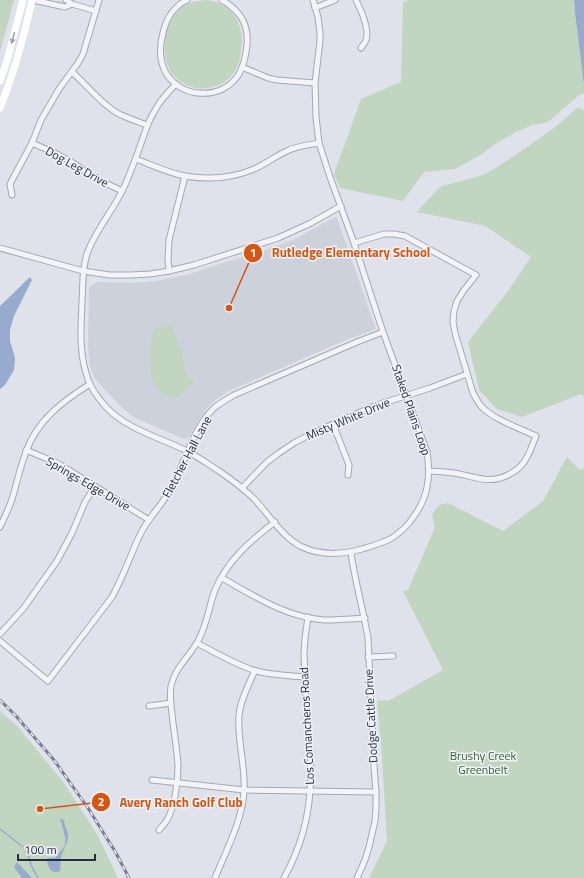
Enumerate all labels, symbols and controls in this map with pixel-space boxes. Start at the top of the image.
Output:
one-way arrow [10,32,16,44]
street label: Dog Leg Drive [42,141,112,192]
callout: Rutledge Elementary School [243,240,438,265]
text: Rutledge Elementary School [272,242,430,262]
text: 1 [250,243,256,262]
street label: Staked Plains Loop [387,362,436,458]
street label: Misty White Drive [303,392,393,445]
street label: Fletcher Hall Lane [157,412,216,501]
street label: Springs Edge Drive [43,452,134,515]
street label: Los Comancheros Road [294,667,319,785]
street label: Dodge Cattle Drive [359,669,382,763]
park label: Brushy Creek Greenbelt [450,746,517,779]
callout: Avery Ranch Golf Club [91,790,250,815]
text: 2 [98,792,104,811]
text: Avery Ranch Golf Club [119,792,243,812]
scale bar [18,836,95,862]
text: 100 m [24,840,57,859]

